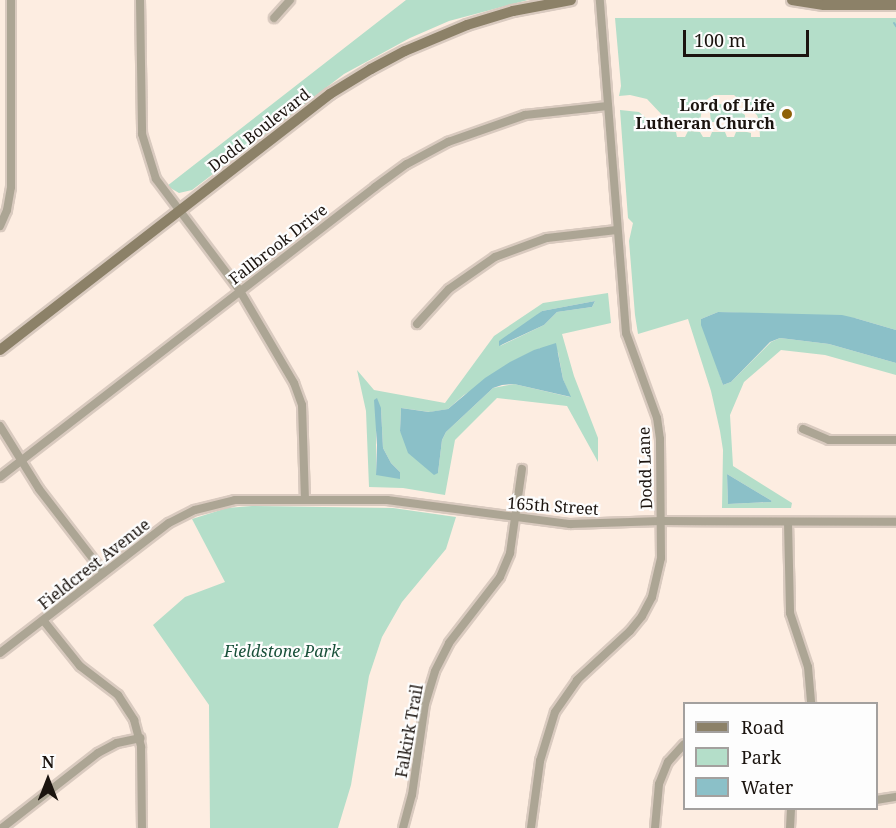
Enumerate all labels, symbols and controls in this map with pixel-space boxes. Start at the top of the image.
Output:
scale bar [686,18,812,56]
text: 100 m [694,28,746,52]
street label: Dodd Boulevard [204,84,314,176]
place label: Lord of Life Lutheran Church [636,95,775,133]
marker: Lord of Life Lutheran Church [780,107,794,121]
street label: Fallbrook Drive [225,200,331,288]
street label: Dodd Lane [634,426,656,510]
street label: 165th Street [507,493,599,519]
street label: Fieldcrest Avenue [34,515,154,613]
park label: Fieldstone Park [224,641,340,661]
street label: Falkirk Trail [391,683,427,779]
legend [683,702,878,810]
text: Road [741,715,784,739]
text: Park [741,745,781,769]
north arrow [18,750,78,810]
text: N [42,751,54,773]
text: Water [741,775,793,799]

